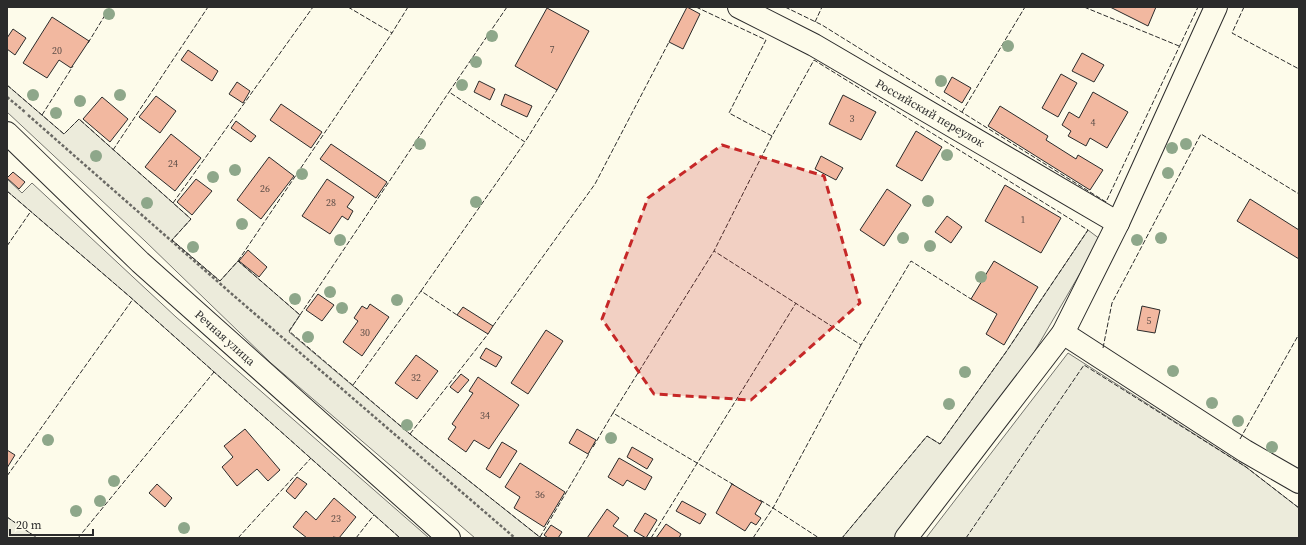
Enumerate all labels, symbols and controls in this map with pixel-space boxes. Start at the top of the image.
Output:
house number: 7 [550,43,555,56]
house number: 20 [52,44,62,57]
street label: Российский переулок [873,75,988,151]
house number: 3 [850,112,855,125]
house number: 4 [1091,116,1096,129]
house number: 24 [168,157,178,170]
house number: 26 [260,182,270,195]
house number: 28 [326,196,336,209]
house number: 1 [1021,213,1026,226]
street label: Речная улица [191,307,259,370]
house number: 5 [1147,314,1152,327]
house number: 30 [360,326,370,339]
house number: 32 [411,371,421,384]
house number: 34 [480,409,490,422]
house number: 36 [535,488,545,501]
scale bar [10,511,93,537]
house number: 23 [331,512,341,525]
text: 20 m [16,517,42,533]

